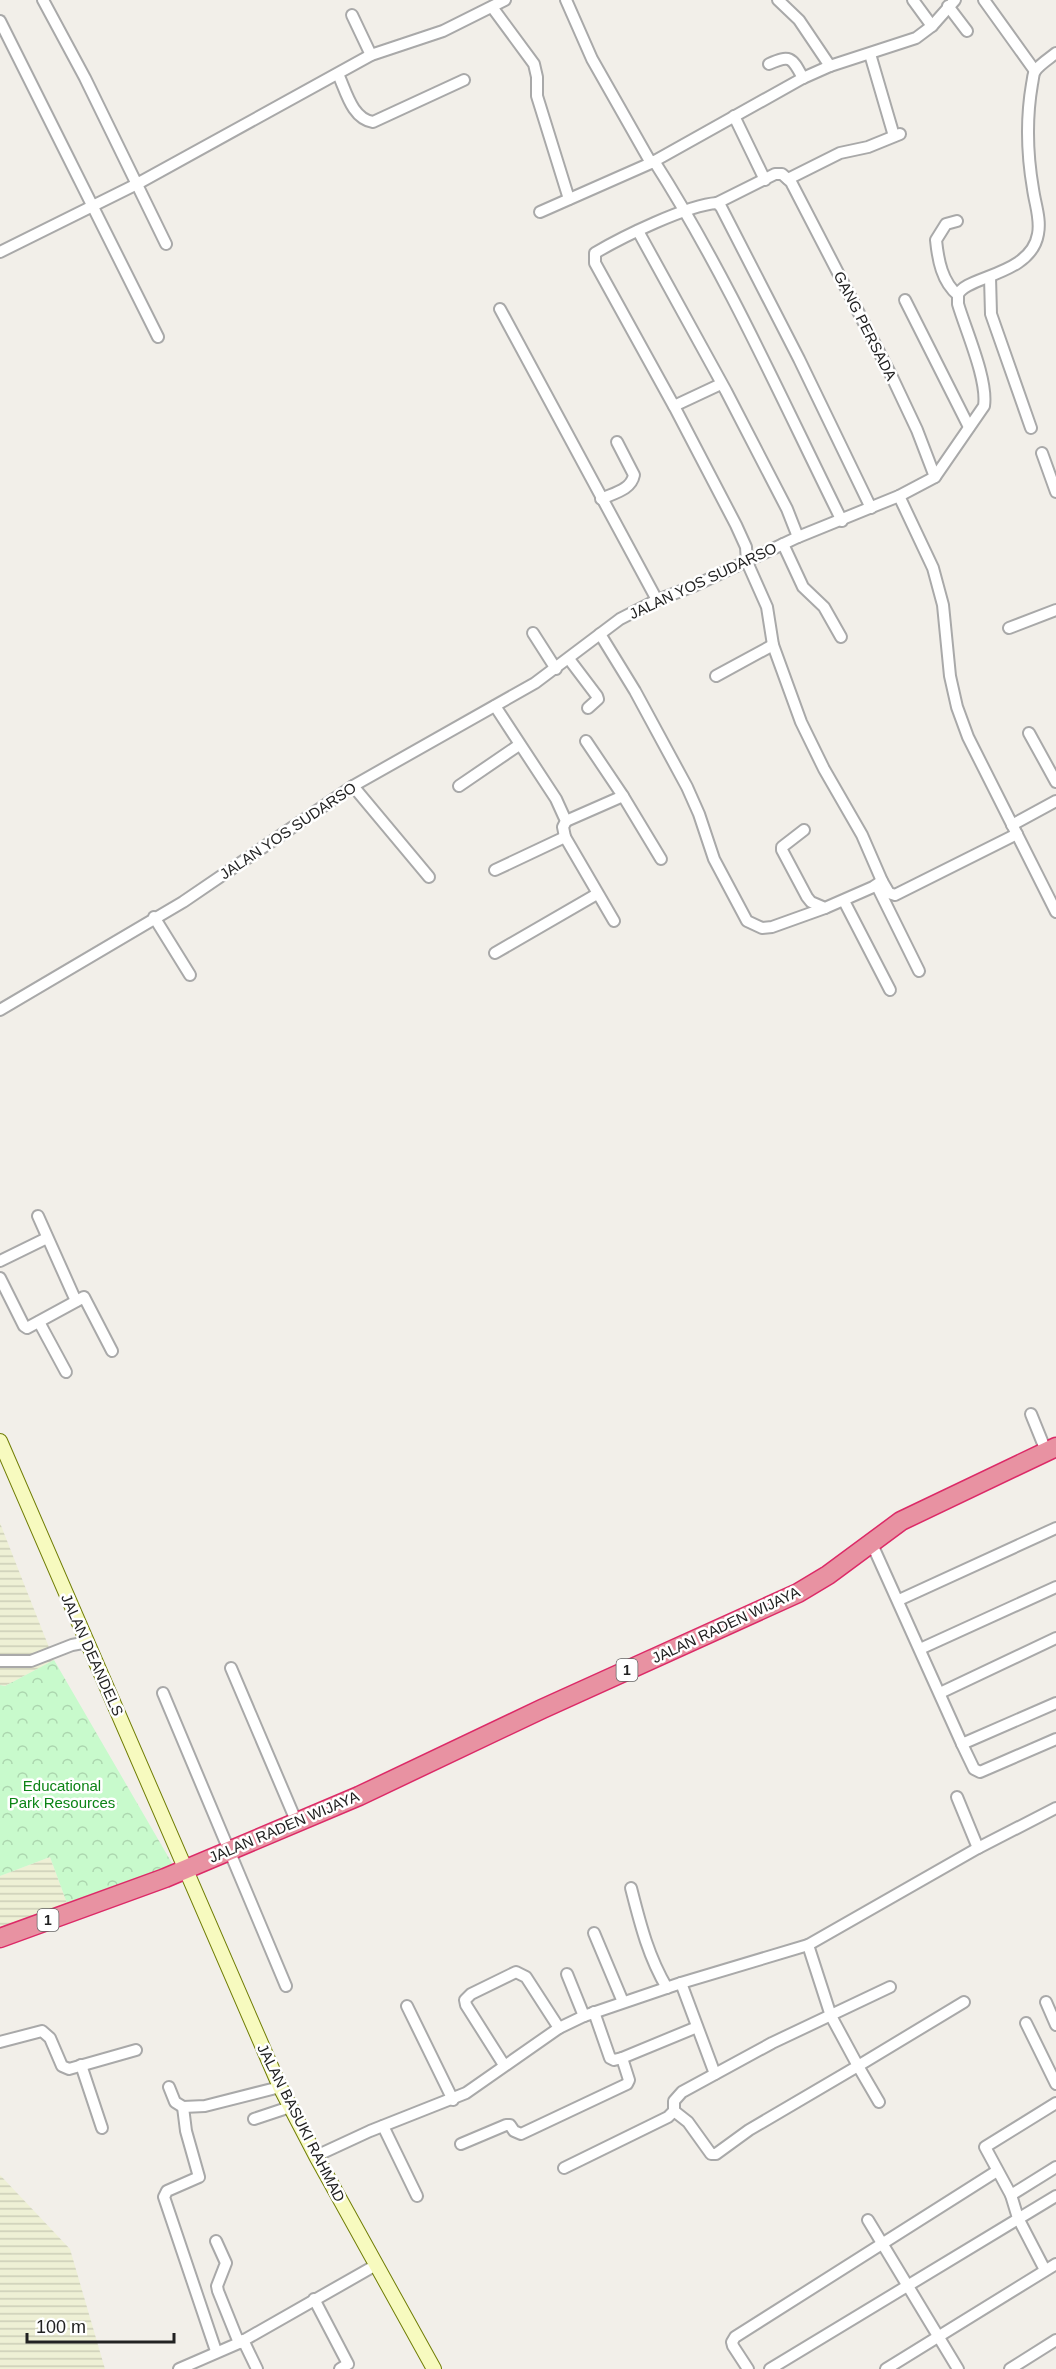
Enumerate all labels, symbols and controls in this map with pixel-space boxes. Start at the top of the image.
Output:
street label: GANG PERSADA [831,268,900,383]
street label: JALAN YOS SUDARSO [626,539,779,622]
street label: JALAN YOS SUDARSO [216,779,359,883]
street label: JALAN RADEN WIJAYA [649,1583,802,1666]
street label: JALAN DEANDELS [58,1591,127,1718]
road number: 1 [616,1659,638,1681]
park label: Educational Park Resources [9,1777,115,1811]
street label: JALAN RADEN WIJAYA [206,1787,361,1866]
road number: 1 [38,1909,58,1931]
street label: JALAN BASUKI RAHMAD [254,2041,349,2205]
scale bar [27,2306,174,2344]
text: 100 m [36,2317,86,2337]

